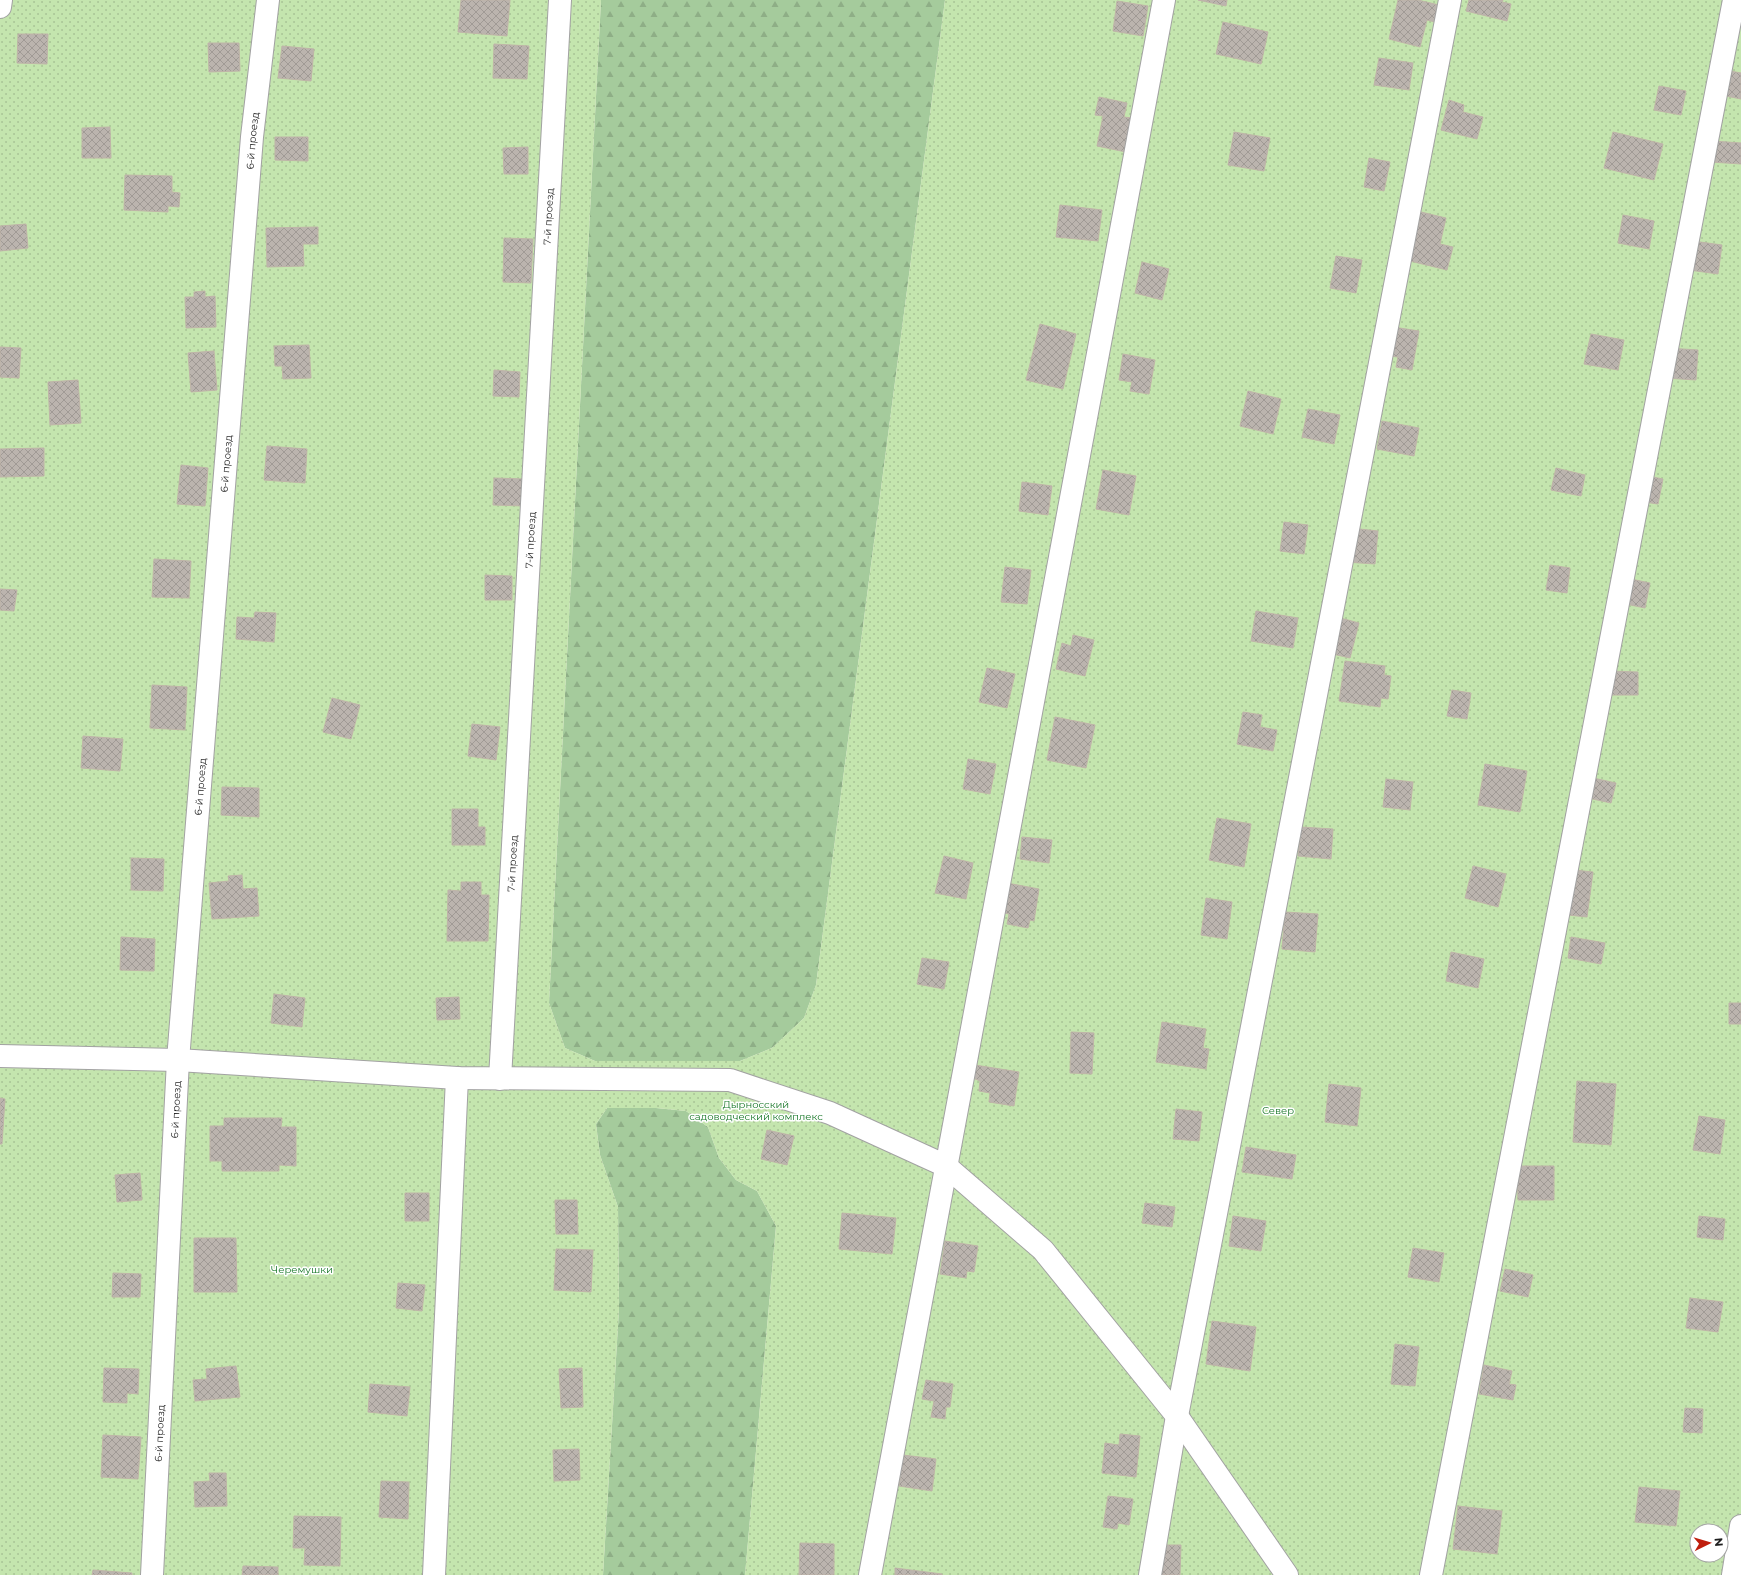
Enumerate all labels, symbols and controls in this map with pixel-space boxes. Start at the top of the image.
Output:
street label: 6-й проезд [243,111,262,170]
street label: 7-й проезд [540,187,557,245]
street label: 6-й проезд [218,434,235,493]
street label: 7-й проезд [522,511,539,569]
street label: 6-й проезд [192,757,209,816]
street label: 7-й проезд [504,834,521,892]
street label: 6-й проезд [168,1080,184,1139]
park label: Дырносский садоводческий комплекс [689,1098,823,1123]
park label: Север [1262,1104,1294,1117]
park label: Черемушки [271,1263,333,1276]
street label: 6-й проезд [152,1404,168,1462]
north arrow [1689,1523,1729,1563]
text: N [1712,1537,1726,1547]

